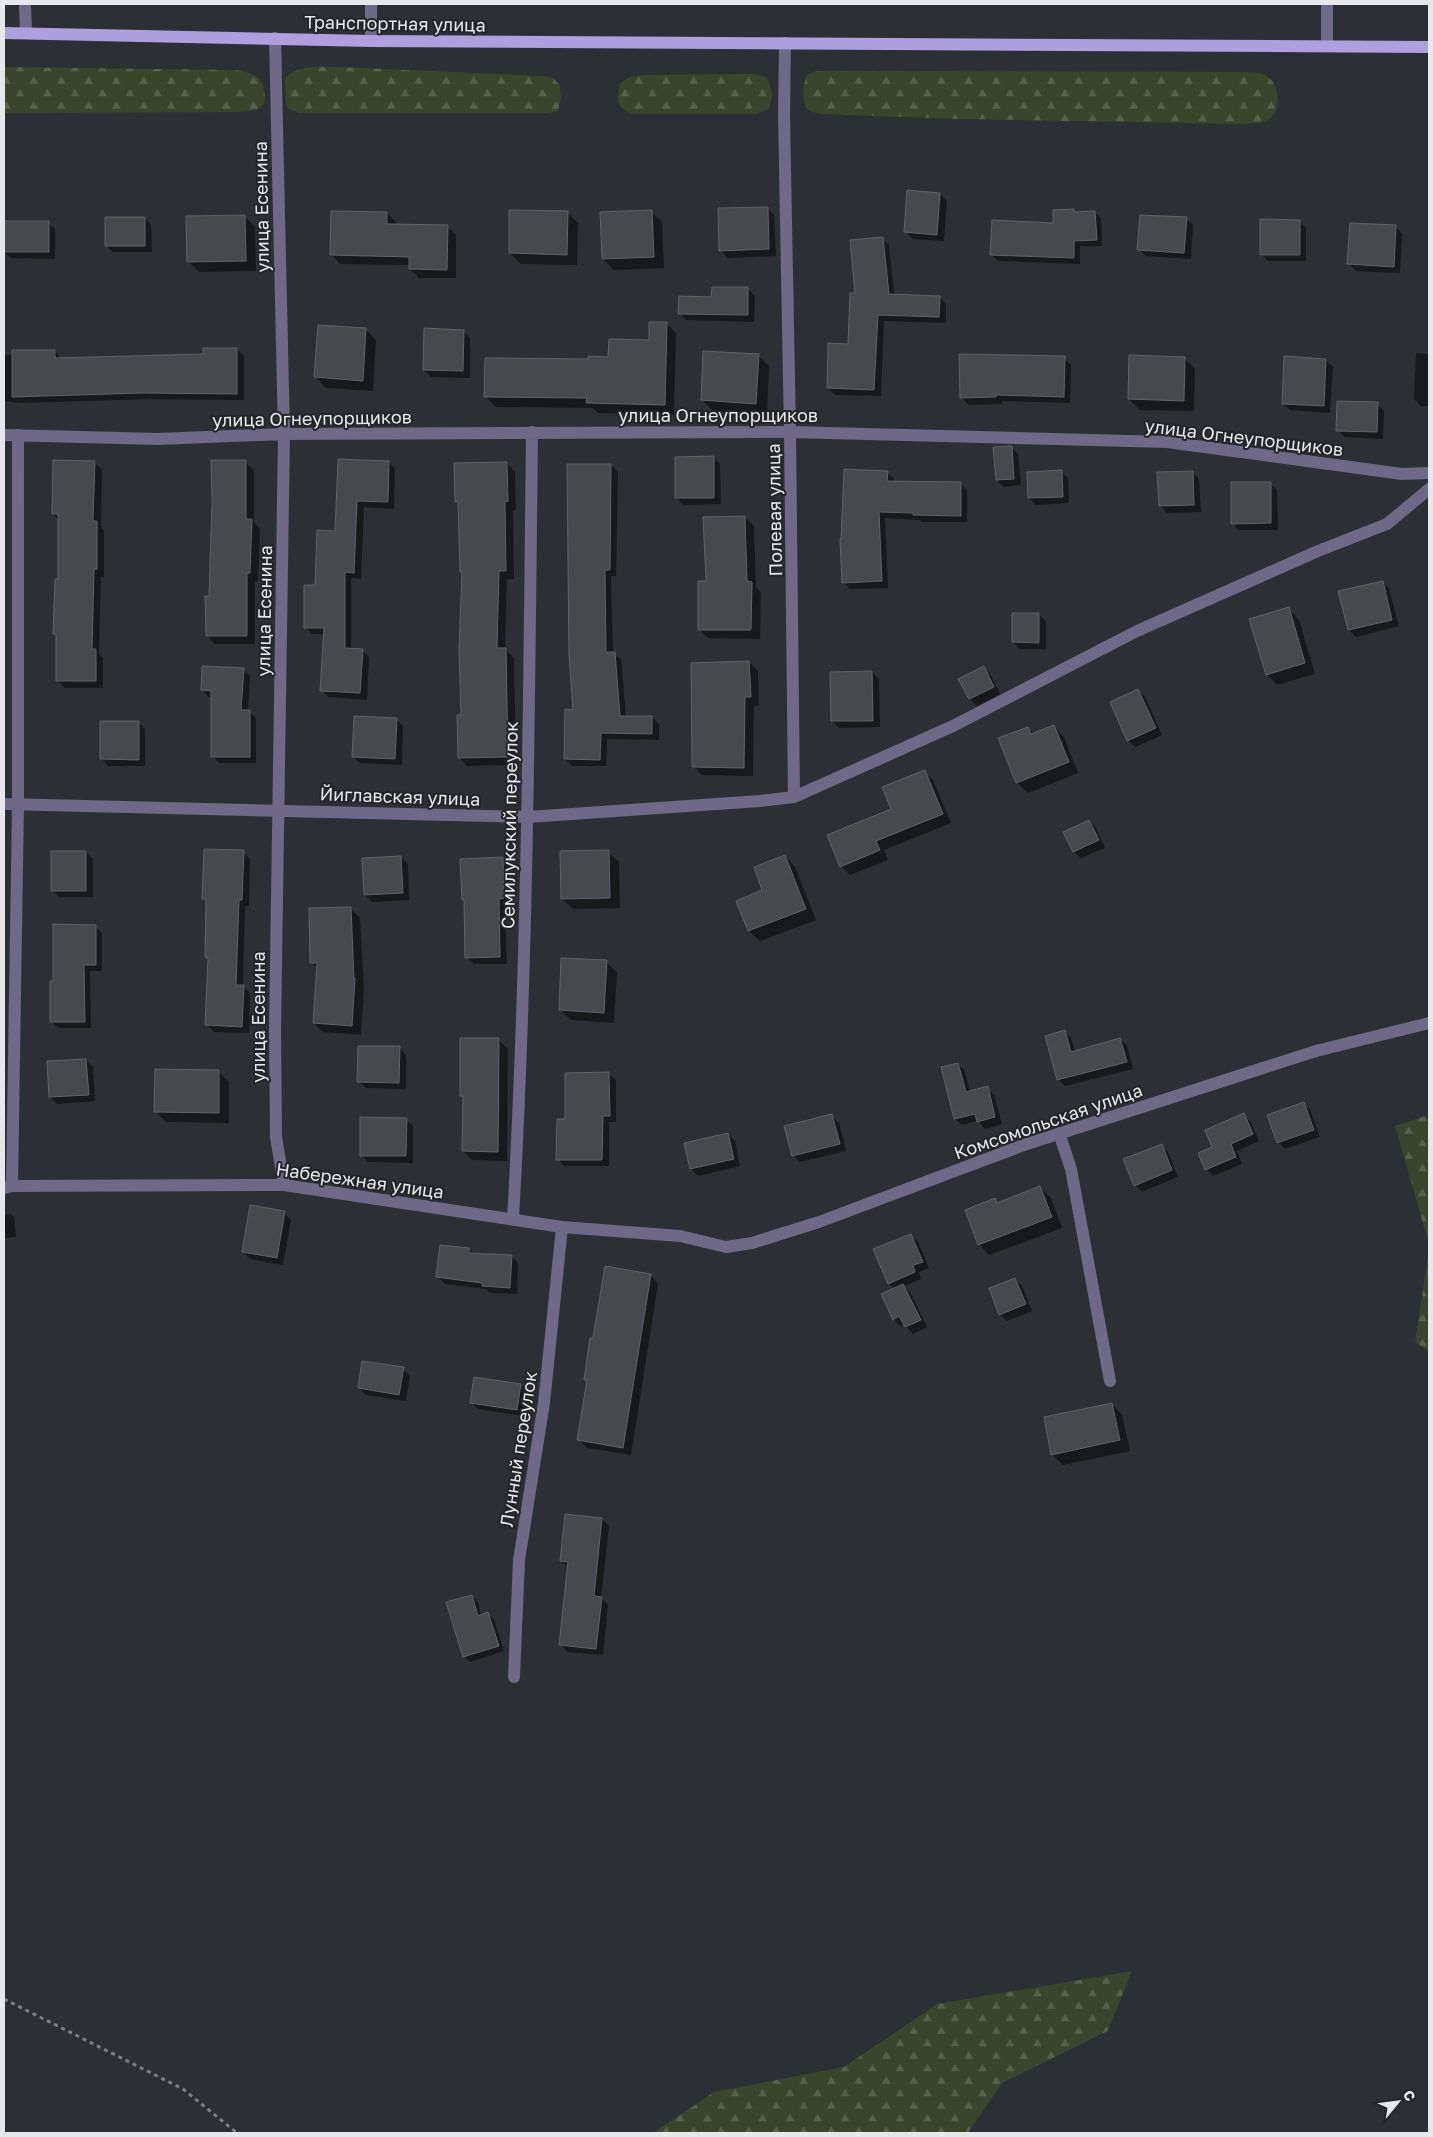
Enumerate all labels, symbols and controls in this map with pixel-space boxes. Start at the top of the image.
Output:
street label: Транспортная улица [304,10,486,36]
street label: улица Есенина [249,141,273,273]
street label: улица Огнеупорщиков [618,404,818,426]
street label: улица Огнеупорщиков [212,405,412,431]
street label: улица Огнеупорщиков [1144,414,1344,460]
street label: Полевая улица [762,443,786,577]
street label: улица Есенина [252,545,276,677]
street label: Семилукский переулок [496,721,522,929]
street label: Йиглавская улица [319,782,481,810]
street label: улица Есенина [247,951,269,1083]
street label: Комсомольская улица [951,1078,1145,1164]
street label: Набережная улица [275,1157,445,1203]
street label: Лунный переулок [495,1370,541,1528]
north arrow [1373,2077,1423,2127]
text: С [1400,2087,1420,2104]

